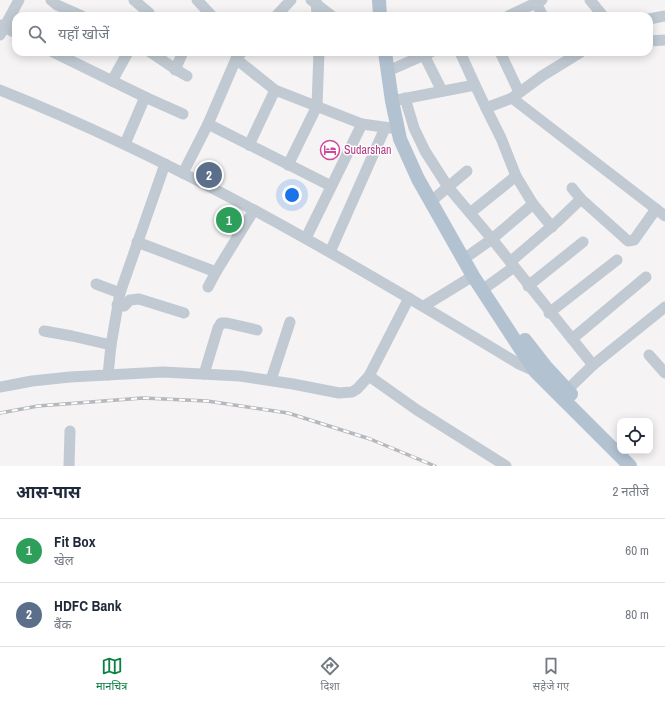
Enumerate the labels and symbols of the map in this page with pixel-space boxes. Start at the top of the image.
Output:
hotel icon: Sudarshan [319,139,341,161]
place label: Sudarshan [344,142,392,158]
pin: 2 [196,160,222,190]
your location [282,185,302,205]
pin: 1 [216,205,242,235]

